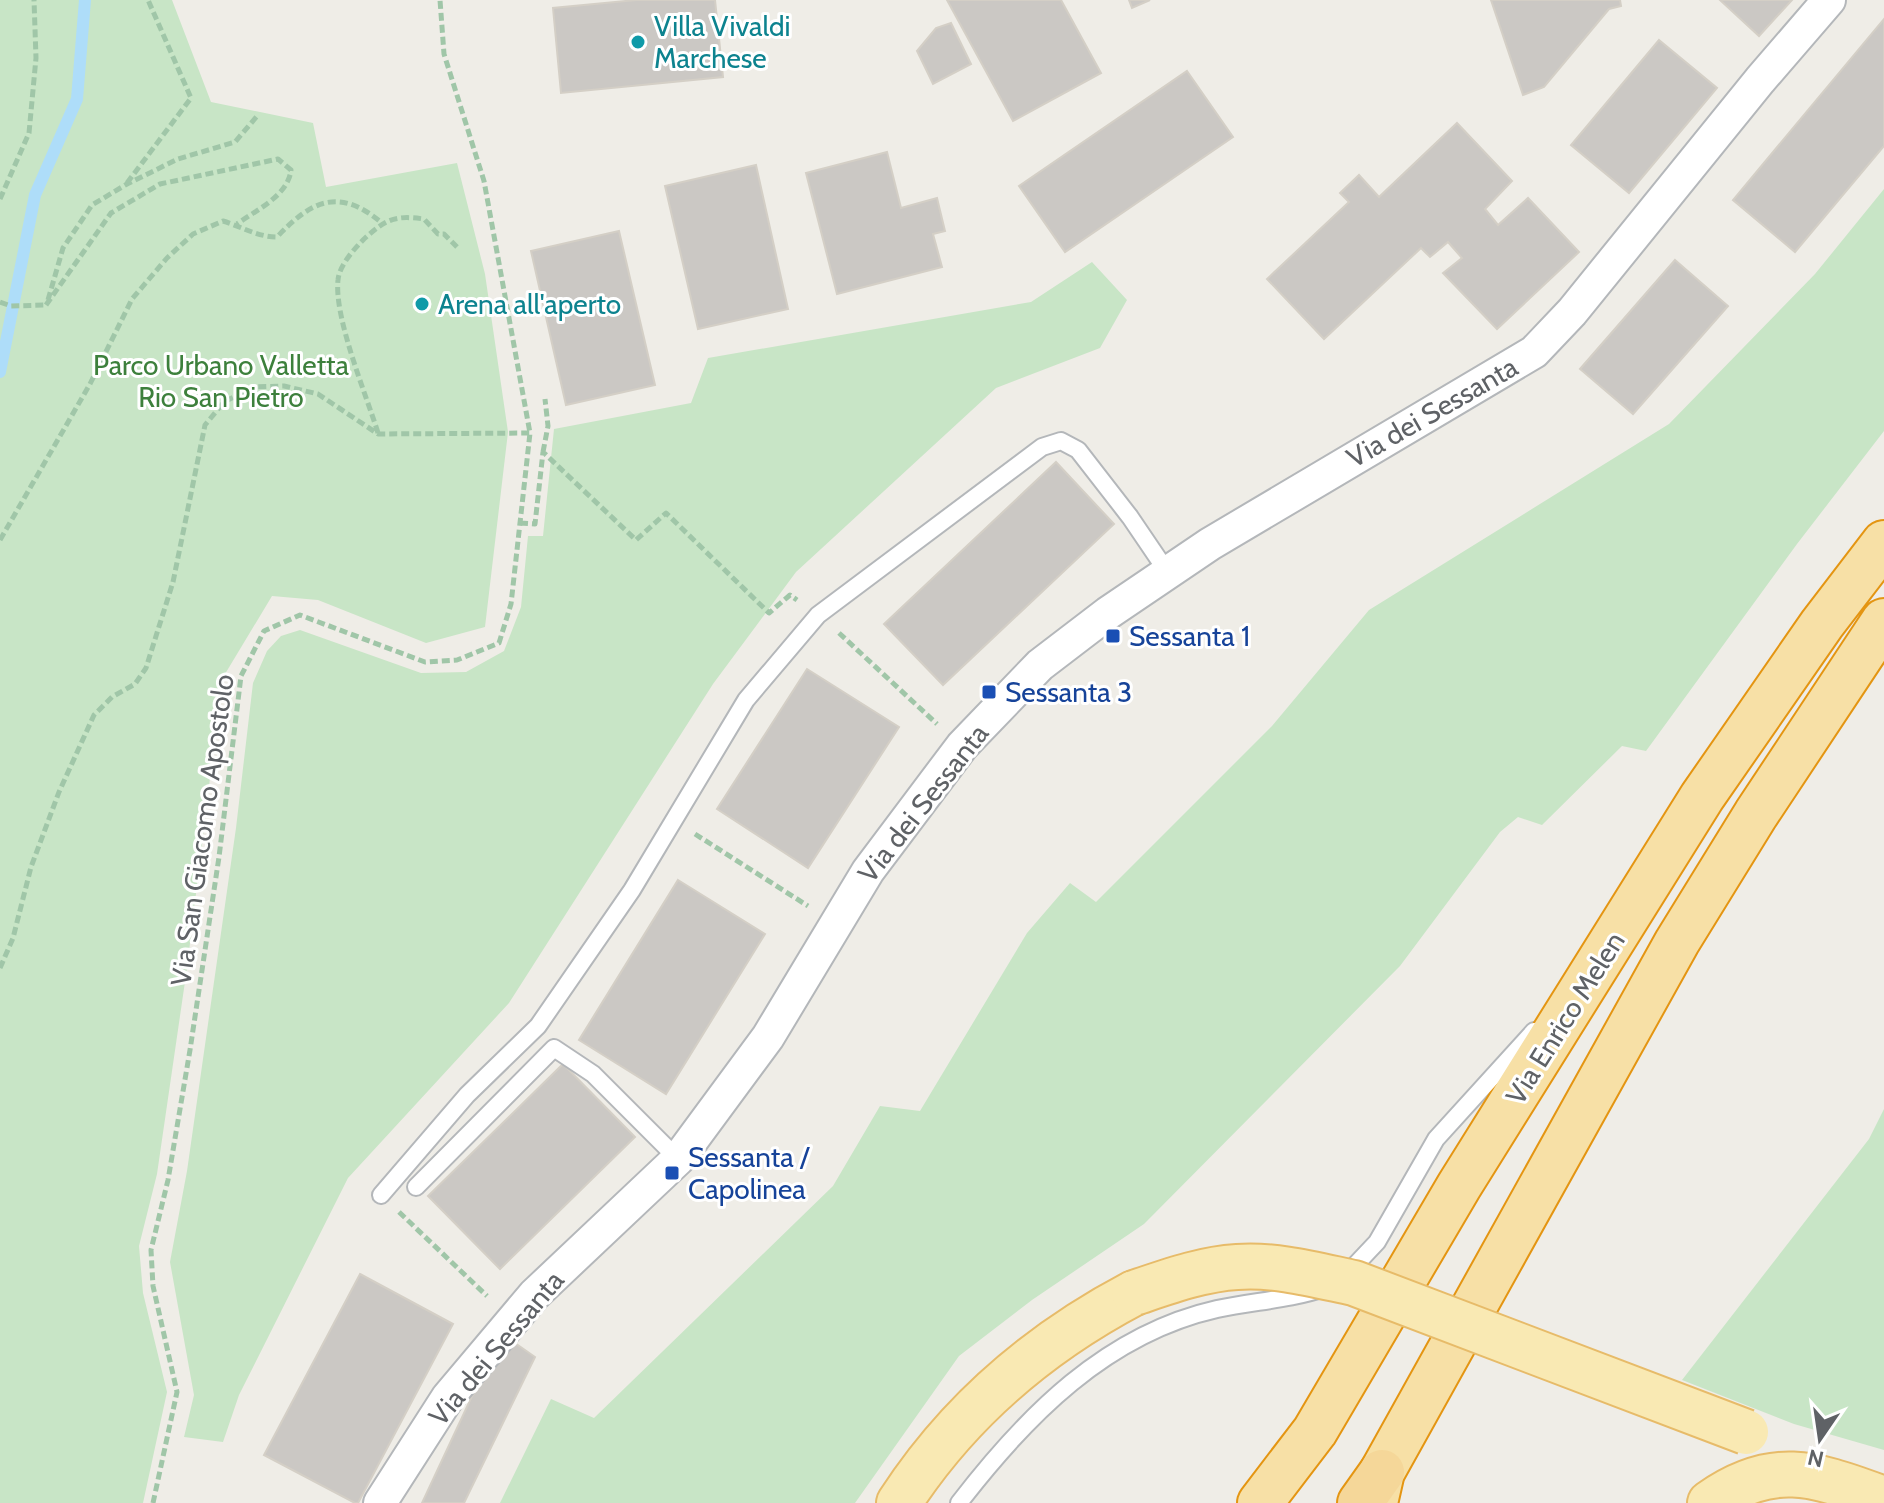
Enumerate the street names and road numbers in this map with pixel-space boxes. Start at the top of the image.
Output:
street label: Via dei Sessanta [1340,349,1524,475]
street label: Via San Giacomo Apostolo [163,672,241,988]
street label: Via dei Sessanta [851,717,996,889]
street label: Via Enrico Melen [1498,925,1632,1111]
street label: Via dei Sessanta [421,1263,571,1432]

